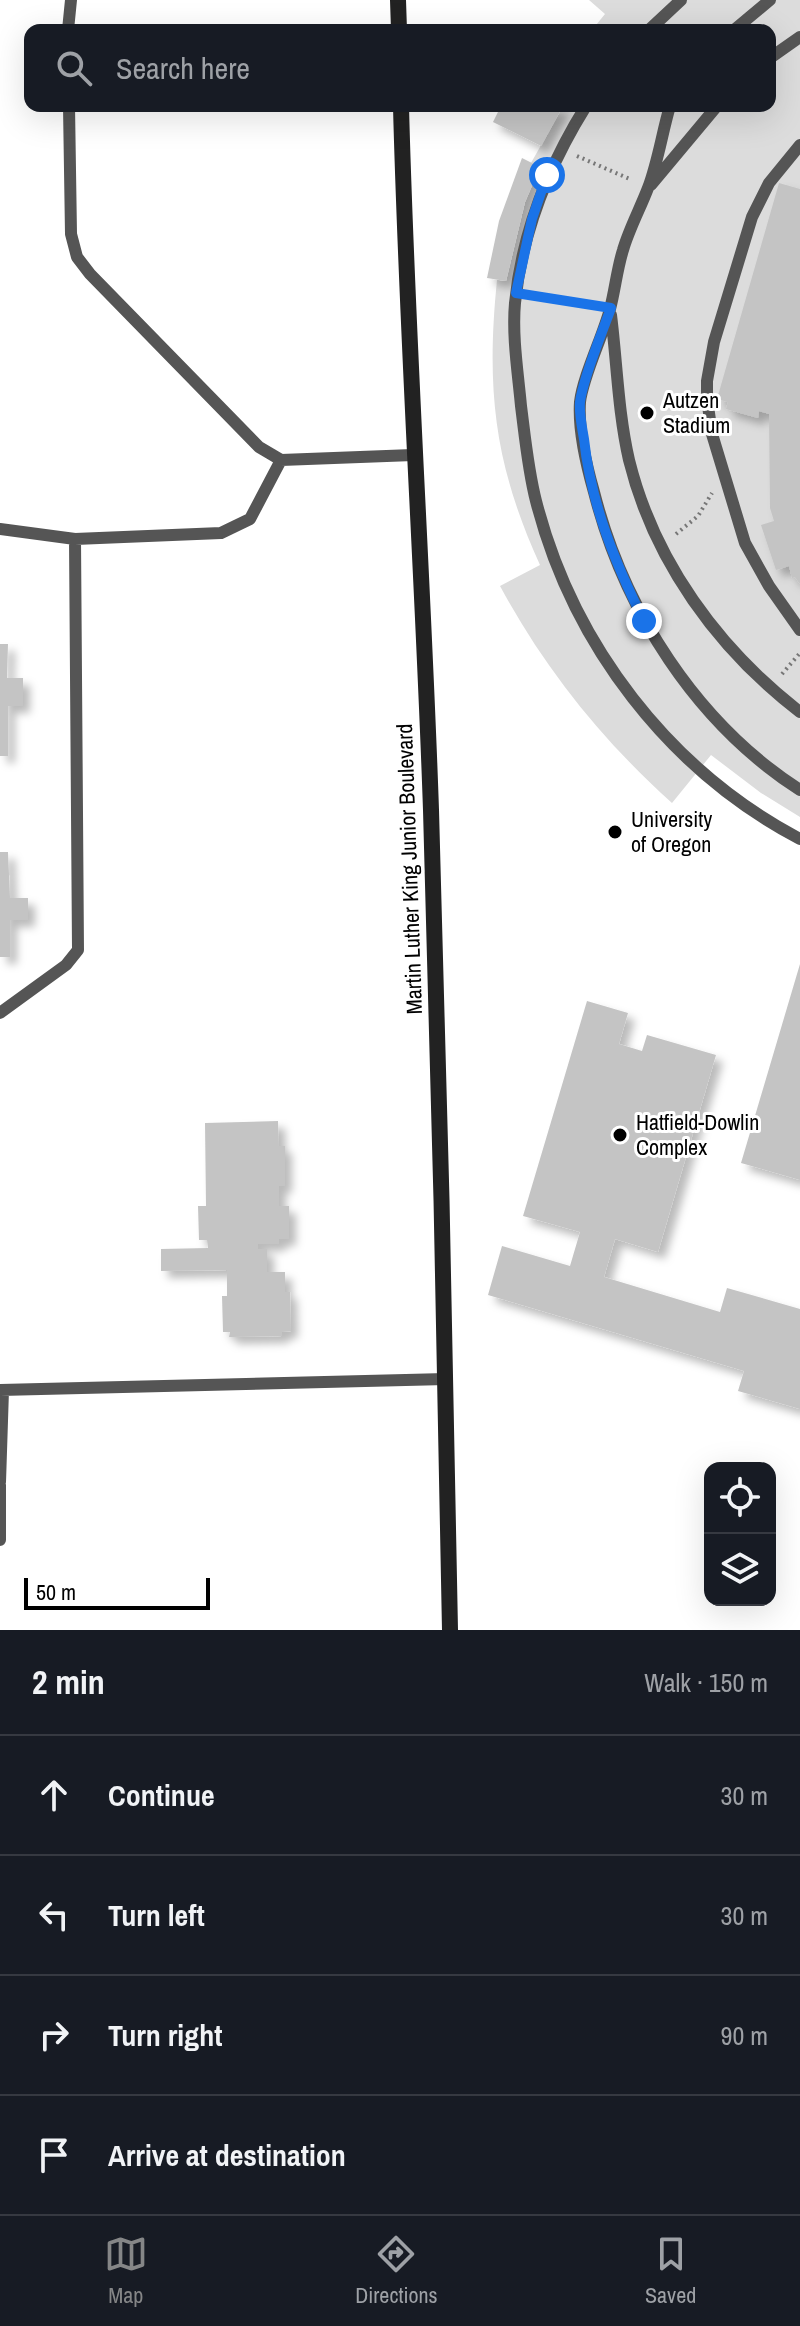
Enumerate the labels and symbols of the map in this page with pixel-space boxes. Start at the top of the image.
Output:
route start [529,157,565,193]
place label: Autzen Stadium [662,385,730,440]
marker: Autzen Stadium [638,404,656,422]
route end [626,603,662,639]
street label: Martin Luther King Junior Boulevard [389,723,429,1015]
place label: University of Oregon [631,804,712,859]
marker: University of Oregon [606,823,624,841]
place label: Hatfield-Dowlin Complex [636,1107,759,1162]
marker: Hatfield-Dowlin Complex [611,1126,629,1144]
scale bar [24,1574,210,1610]

